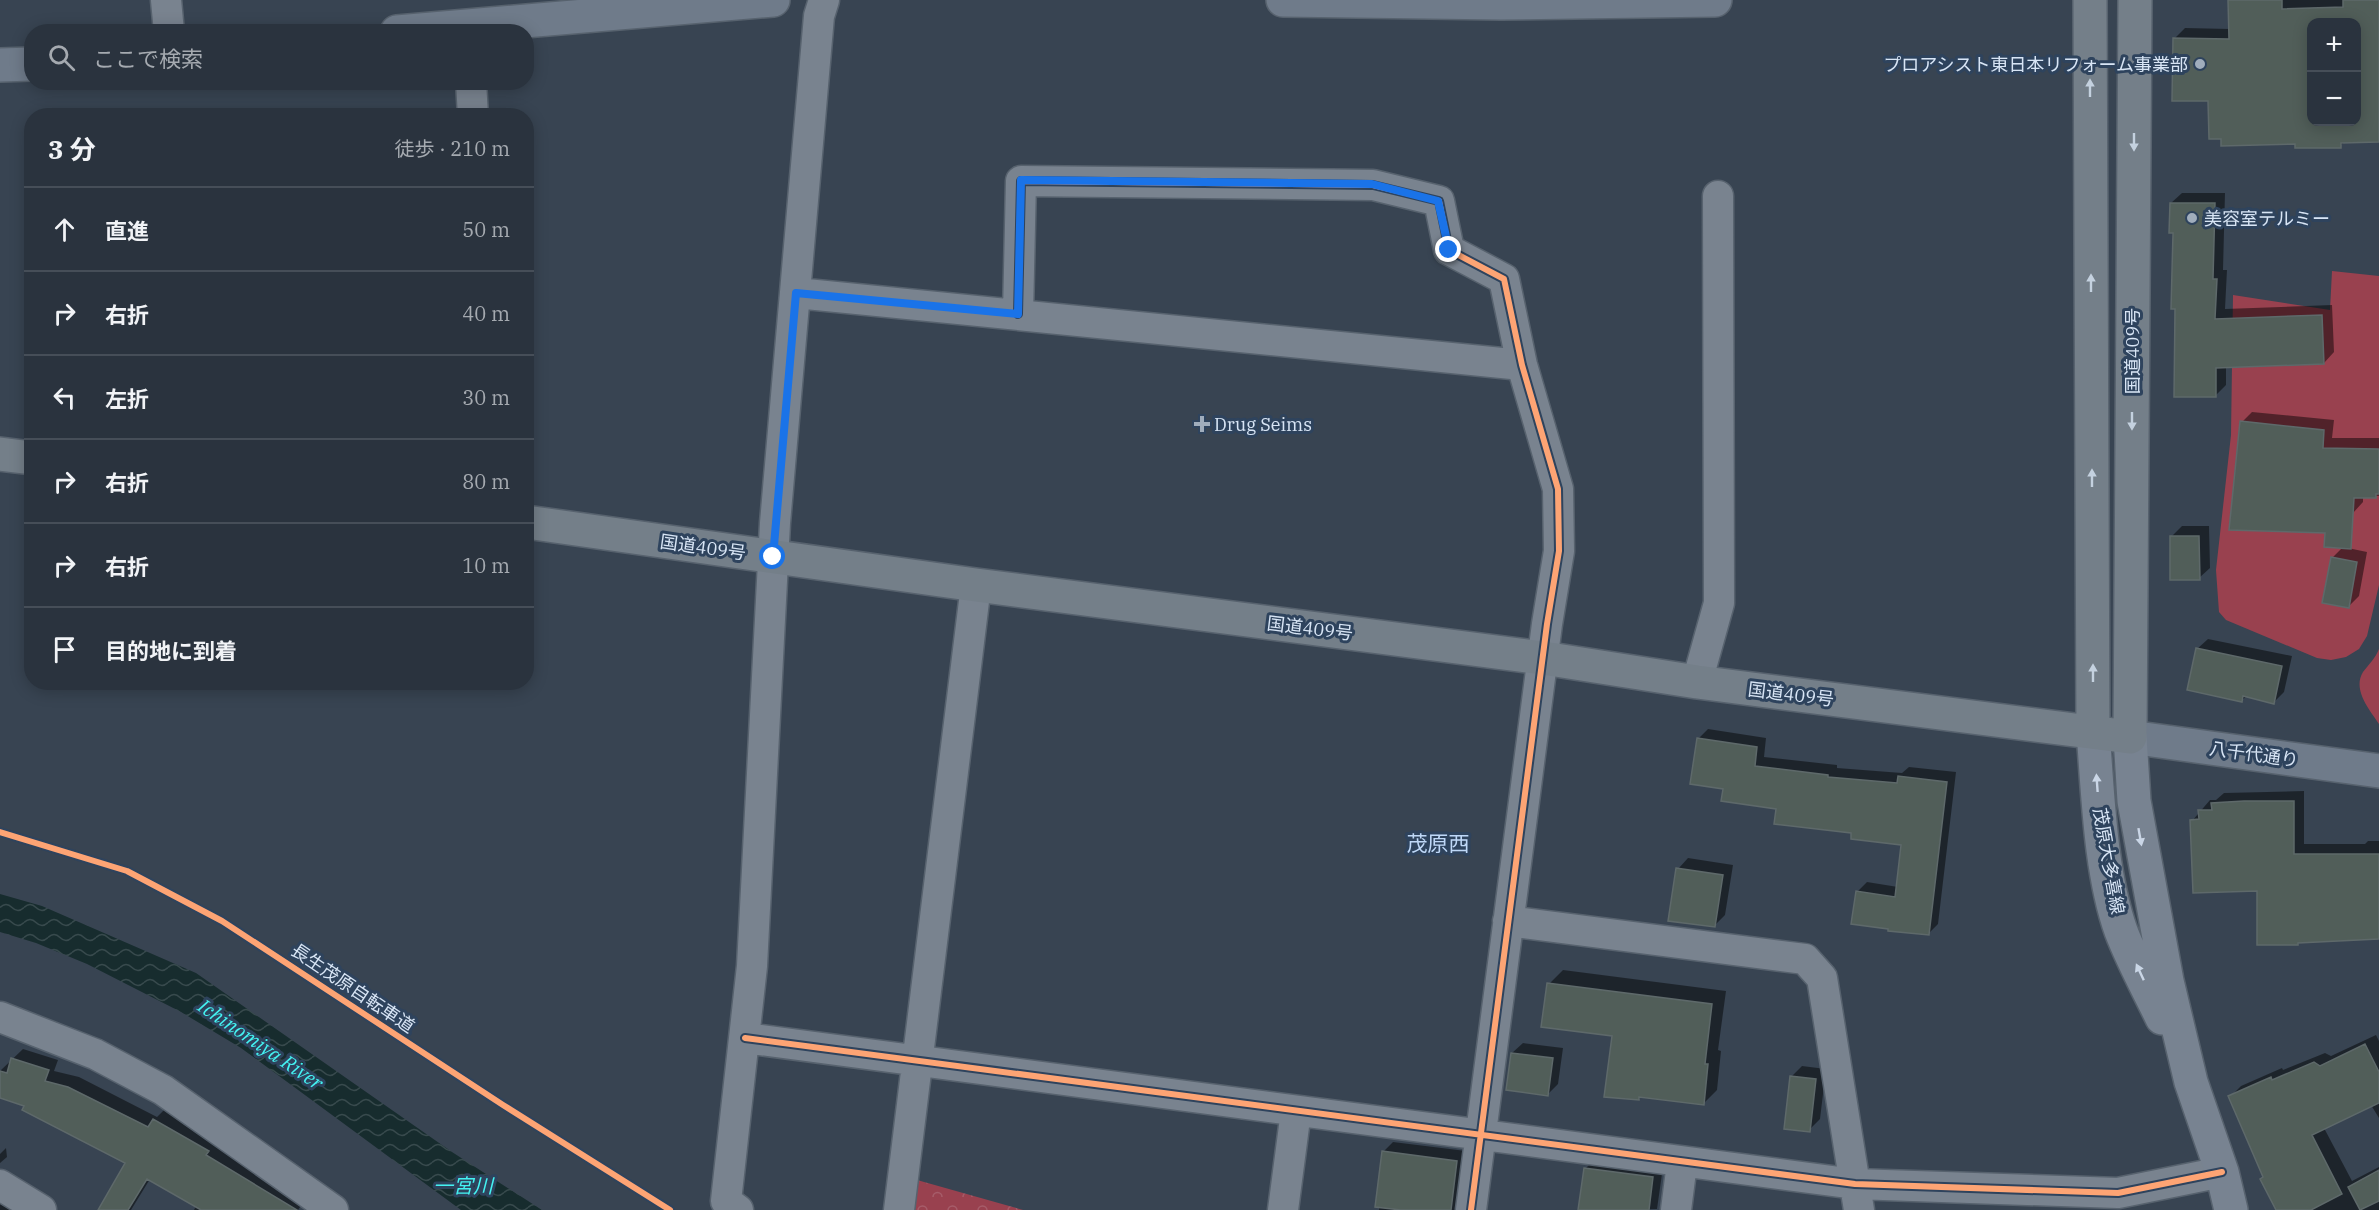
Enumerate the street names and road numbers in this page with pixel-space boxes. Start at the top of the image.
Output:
street label: 国道409号 [2121,308,2144,394]
street label: 国道409号 [659,530,747,564]
street label: 国道409号 [1266,611,1354,645]
street label: 国道409号 [1747,677,1835,711]
street label: 八千代通り [2208,736,2300,772]
street label: 茂原大多喜線 [2088,806,2130,916]
street label: 長生茂原自転車道 [287,938,419,1038]

